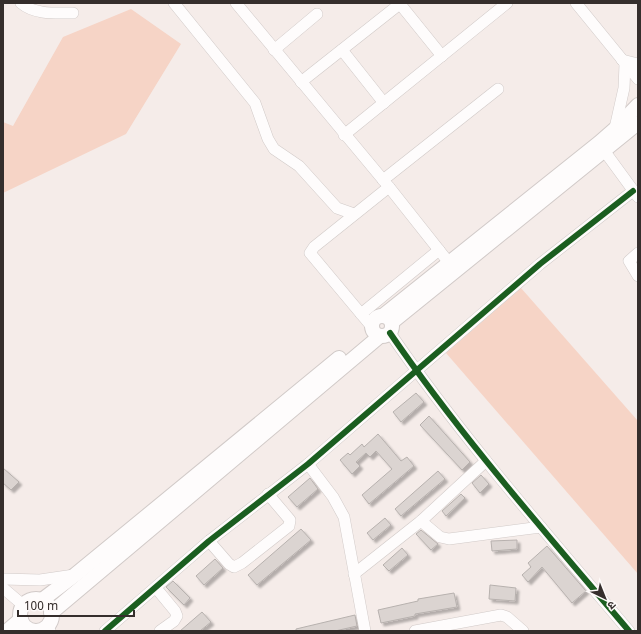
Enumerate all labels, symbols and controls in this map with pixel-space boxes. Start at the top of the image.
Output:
north arrow [585,578,625,618]
scale bar [18,592,134,618]
text: उ [604,597,618,612]
text: 100 m [24,599,58,615]

